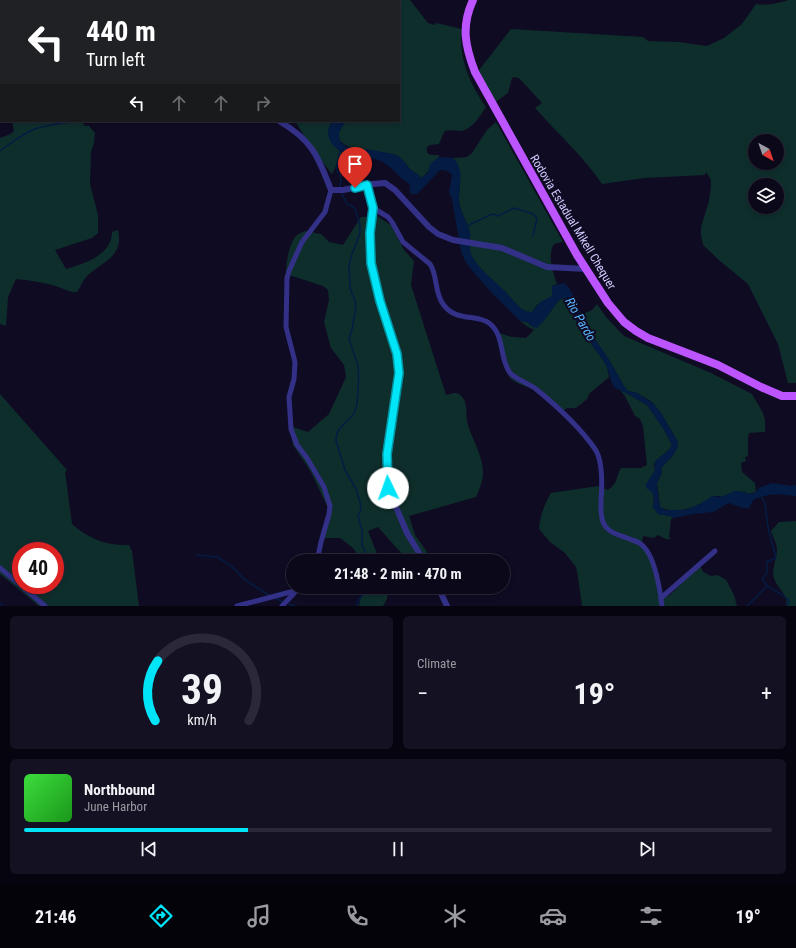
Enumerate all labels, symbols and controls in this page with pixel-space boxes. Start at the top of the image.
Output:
text: 440 m [86,15,156,48]
icon: left [20,16,72,68]
text: Turn left [86,49,145,70]
icon: left [126,92,148,114]
icon: ahead [168,92,190,114]
icon: ahead [210,92,232,114]
icon: right [252,92,274,114]
north arrow [748,134,784,170]
map controls [748,134,784,214]
pin [338,147,372,188]
street label: Rodovia Estadual Mikell Chequer [527,152,619,292]
icon: arrive [344,153,366,175]
button: layers [748,178,784,214]
water label: Rio Pardo [562,295,599,344]
position arrow [367,467,409,509]
speed limit sign: 40 [12,542,64,594]
text: 21:48 · 2 min · 470 m [334,565,462,583]
text: Climate [417,656,456,671]
text: 39 [180,664,223,713]
text: 19° [574,676,616,711]
text: − [417,681,428,706]
text: + [761,681,772,706]
text: km/h [187,711,216,727]
text: Northbound [84,781,155,799]
text: June Harbor [84,799,147,814]
icon: previous [138,838,160,860]
icon: pause [387,838,409,860]
icon: next [636,838,658,860]
icon: directions [147,902,175,930]
icon: music [245,902,273,930]
icon: phone [343,902,371,930]
icon: climate [441,902,469,930]
icon: car [539,902,567,930]
icon: filters [637,902,665,930]
text: 21:46 [35,906,76,927]
text: 19° [736,906,761,927]

